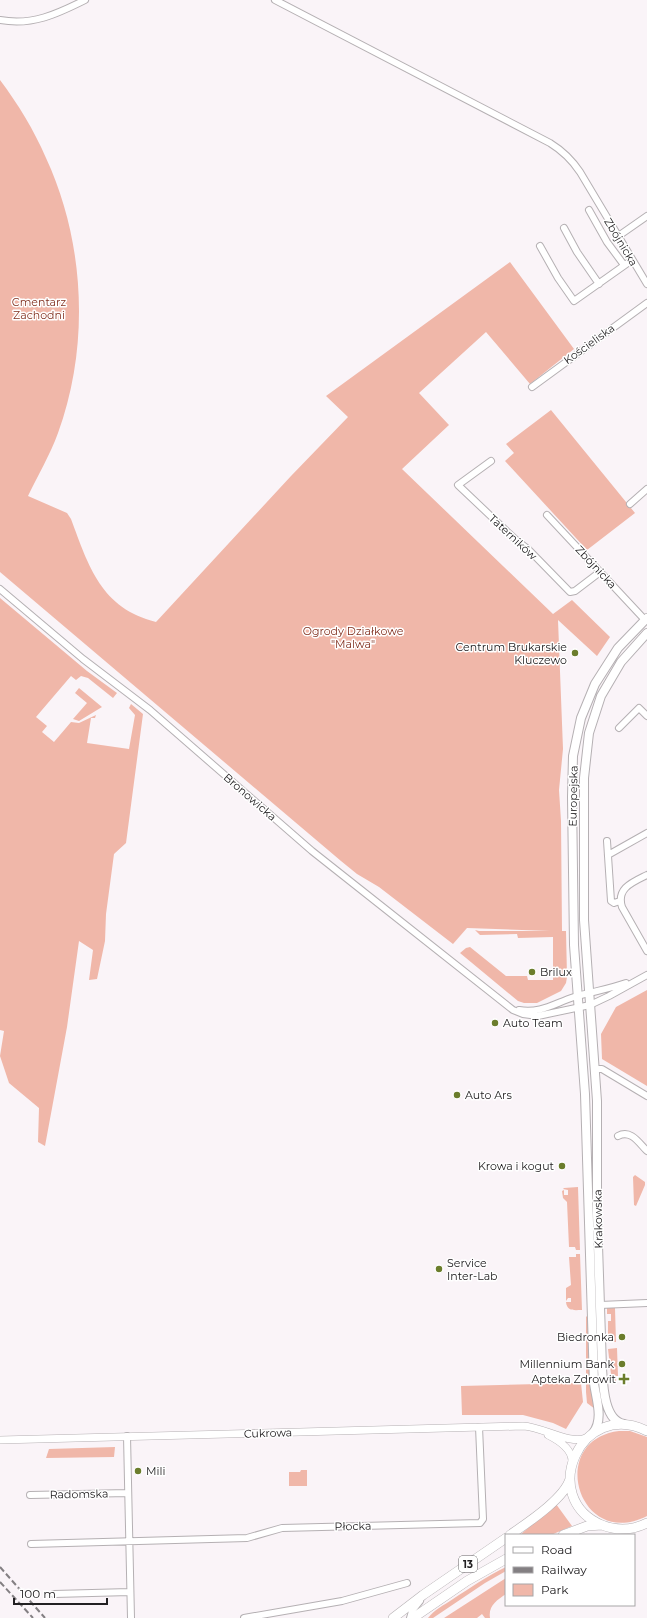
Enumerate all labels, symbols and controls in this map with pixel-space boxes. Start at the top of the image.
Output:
street label: Zbójnicka [601,215,641,269]
park label: Cmentarz Zachodni [12,295,67,322]
street label: Kościeliska [561,321,617,367]
street label: Taterników [486,511,540,563]
street label: Zbójnicka [572,542,620,592]
park label: Ogrody Działkowe "Malwa" [303,624,404,651]
place label: Centrum Brukarskie Kluczewo [456,640,567,667]
marker: Centrum Brukarskie Kluczewo [570,648,580,658]
street label: Europejska [565,765,581,827]
street label: Bronowicka [221,770,279,824]
place label: Brilux [540,965,572,979]
marker: Brilux [527,967,537,977]
place label: Auto Team [503,1016,563,1030]
marker: Auto Team [490,1018,500,1028]
place label: Auto Ars [465,1088,512,1102]
marker: Auto Ars [452,1090,462,1100]
place label: Krowa i kogut [478,1159,555,1173]
marker: Krowa i kogut [557,1161,567,1171]
street label: Krakowska [590,1189,606,1249]
place label: Service Inter-Lab [447,1256,498,1283]
marker: Service Inter-Lab [434,1264,444,1274]
place label: Biedronka [557,1330,614,1344]
marker: Biedronka [617,1332,627,1342]
place label: Millennium Bank [519,1357,614,1371]
marker: Millennium Bank [617,1359,627,1369]
place label: Apteka Zdrowit [531,1372,617,1386]
marker: Apteka Zdrowit [619,1374,629,1384]
street label: Cukrowa [244,1425,292,1441]
place label: Mili [146,1464,165,1478]
marker: Mili [133,1466,143,1476]
street label: Radomska [50,1486,108,1502]
street label: Płocka [334,1519,372,1533]
legend [505,1534,635,1606]
text: Road [541,1542,572,1557]
road number: 13 [459,1556,477,1572]
text: Railway [541,1562,587,1577]
scale bar [14,1580,107,1606]
text: Park [541,1582,569,1597]
text: 100 m [20,1586,56,1601]

